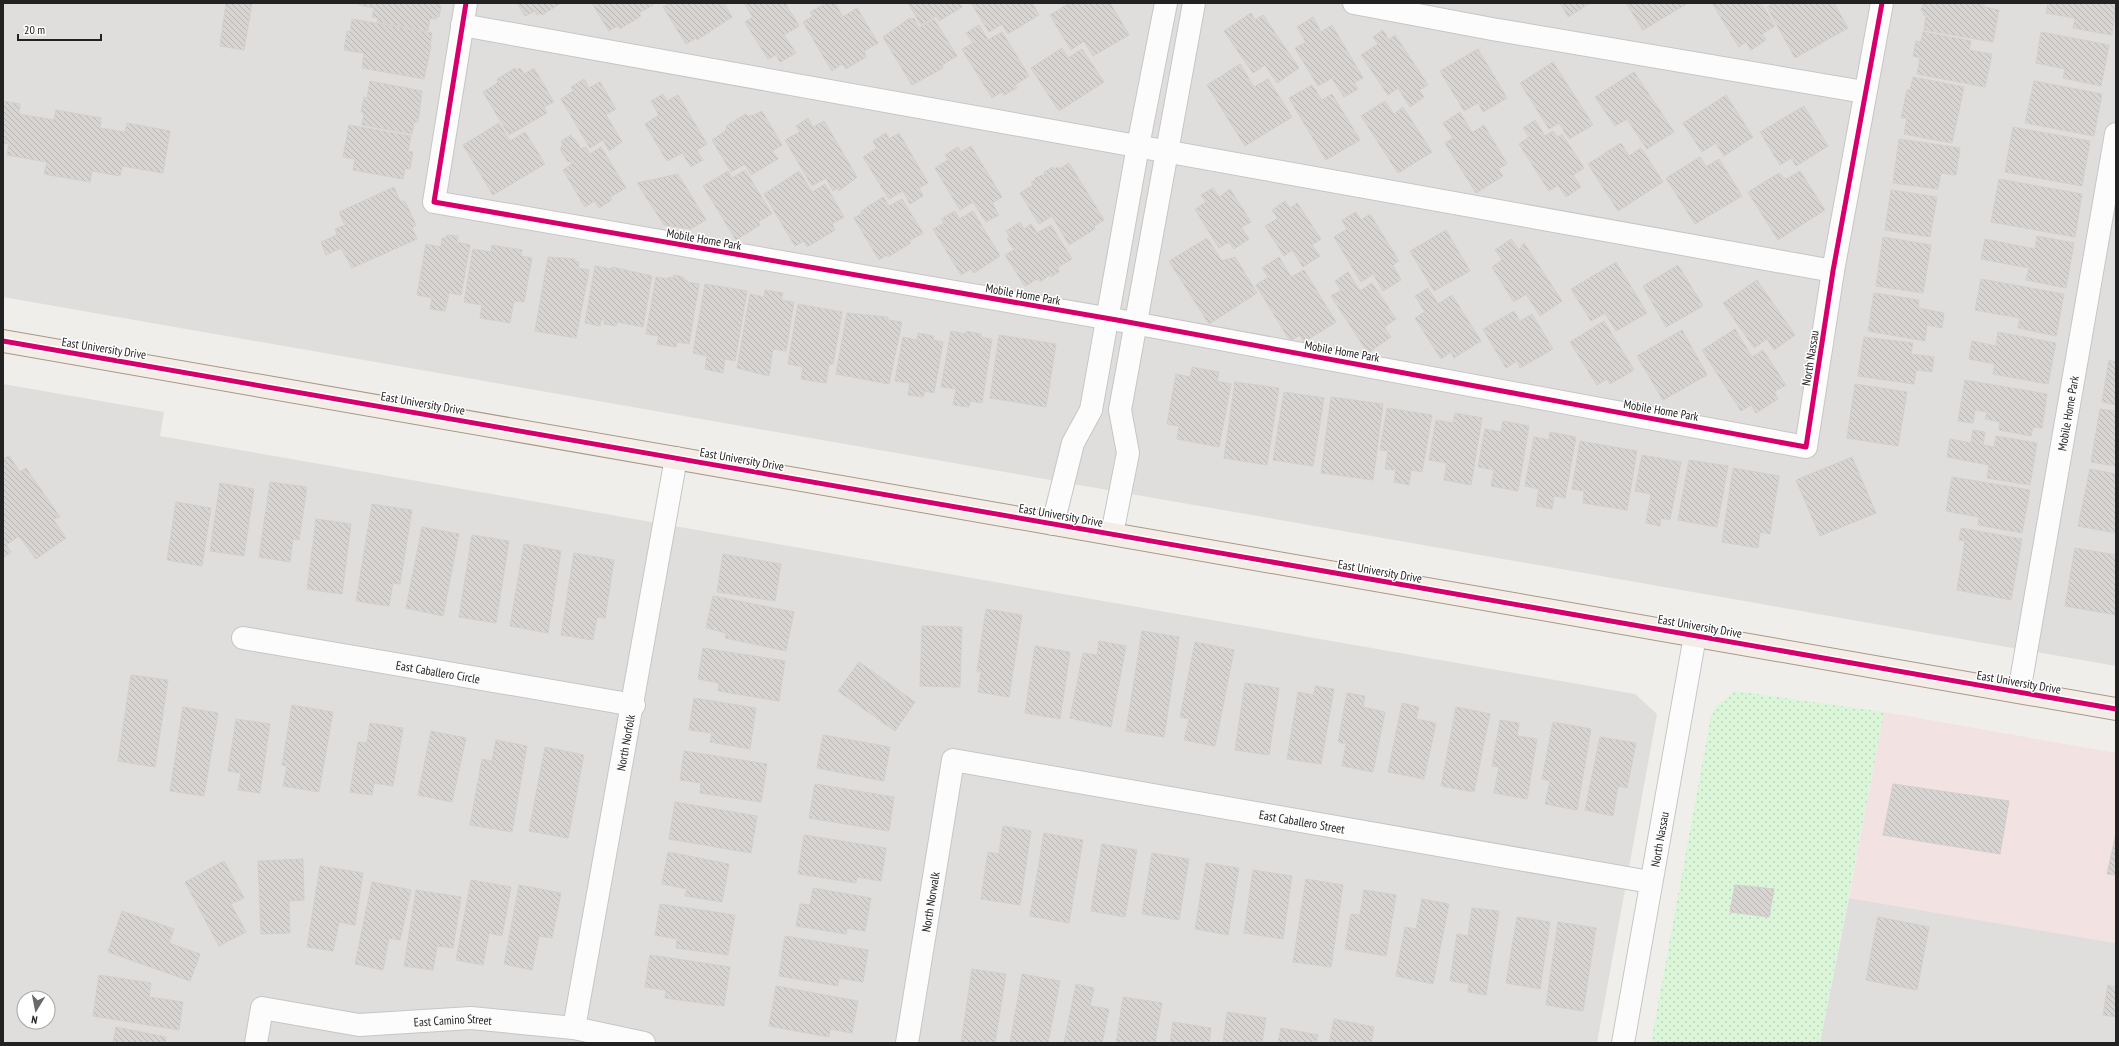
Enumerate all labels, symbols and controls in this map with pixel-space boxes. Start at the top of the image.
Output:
scale bar [18,16,101,42]
text: 20 m [24,22,45,37]
street label: Mobile Home Park [665,225,743,253]
street label: Mobile Home Park [984,280,1062,308]
street label: North Nassau [1798,329,1822,387]
street label: East University Drive [61,334,147,362]
street label: Mobile Home Park [1303,337,1381,365]
street label: Mobile Home Park [2054,374,2081,452]
street label: East University Drive [380,388,466,418]
street label: Mobile Home Park [1622,396,1700,424]
street label: East University Drive [699,444,785,474]
street label: East University Drive [1018,500,1104,530]
street label: East University Drive [1337,556,1423,586]
street label: East University Drive [1657,611,1743,641]
street label: East Caballero Circle [395,657,481,686]
street label: East University Drive [1976,667,2062,697]
street label: North Norfolk [613,713,638,772]
street label: East Caballero Street [1258,806,1347,836]
street label: North Nassau [1647,810,1671,868]
street label: North Norwalk [918,870,942,933]
north arrow [16,990,56,1030]
street label: East Camino Street [413,1010,493,1029]
text: N [30,1012,38,1027]

